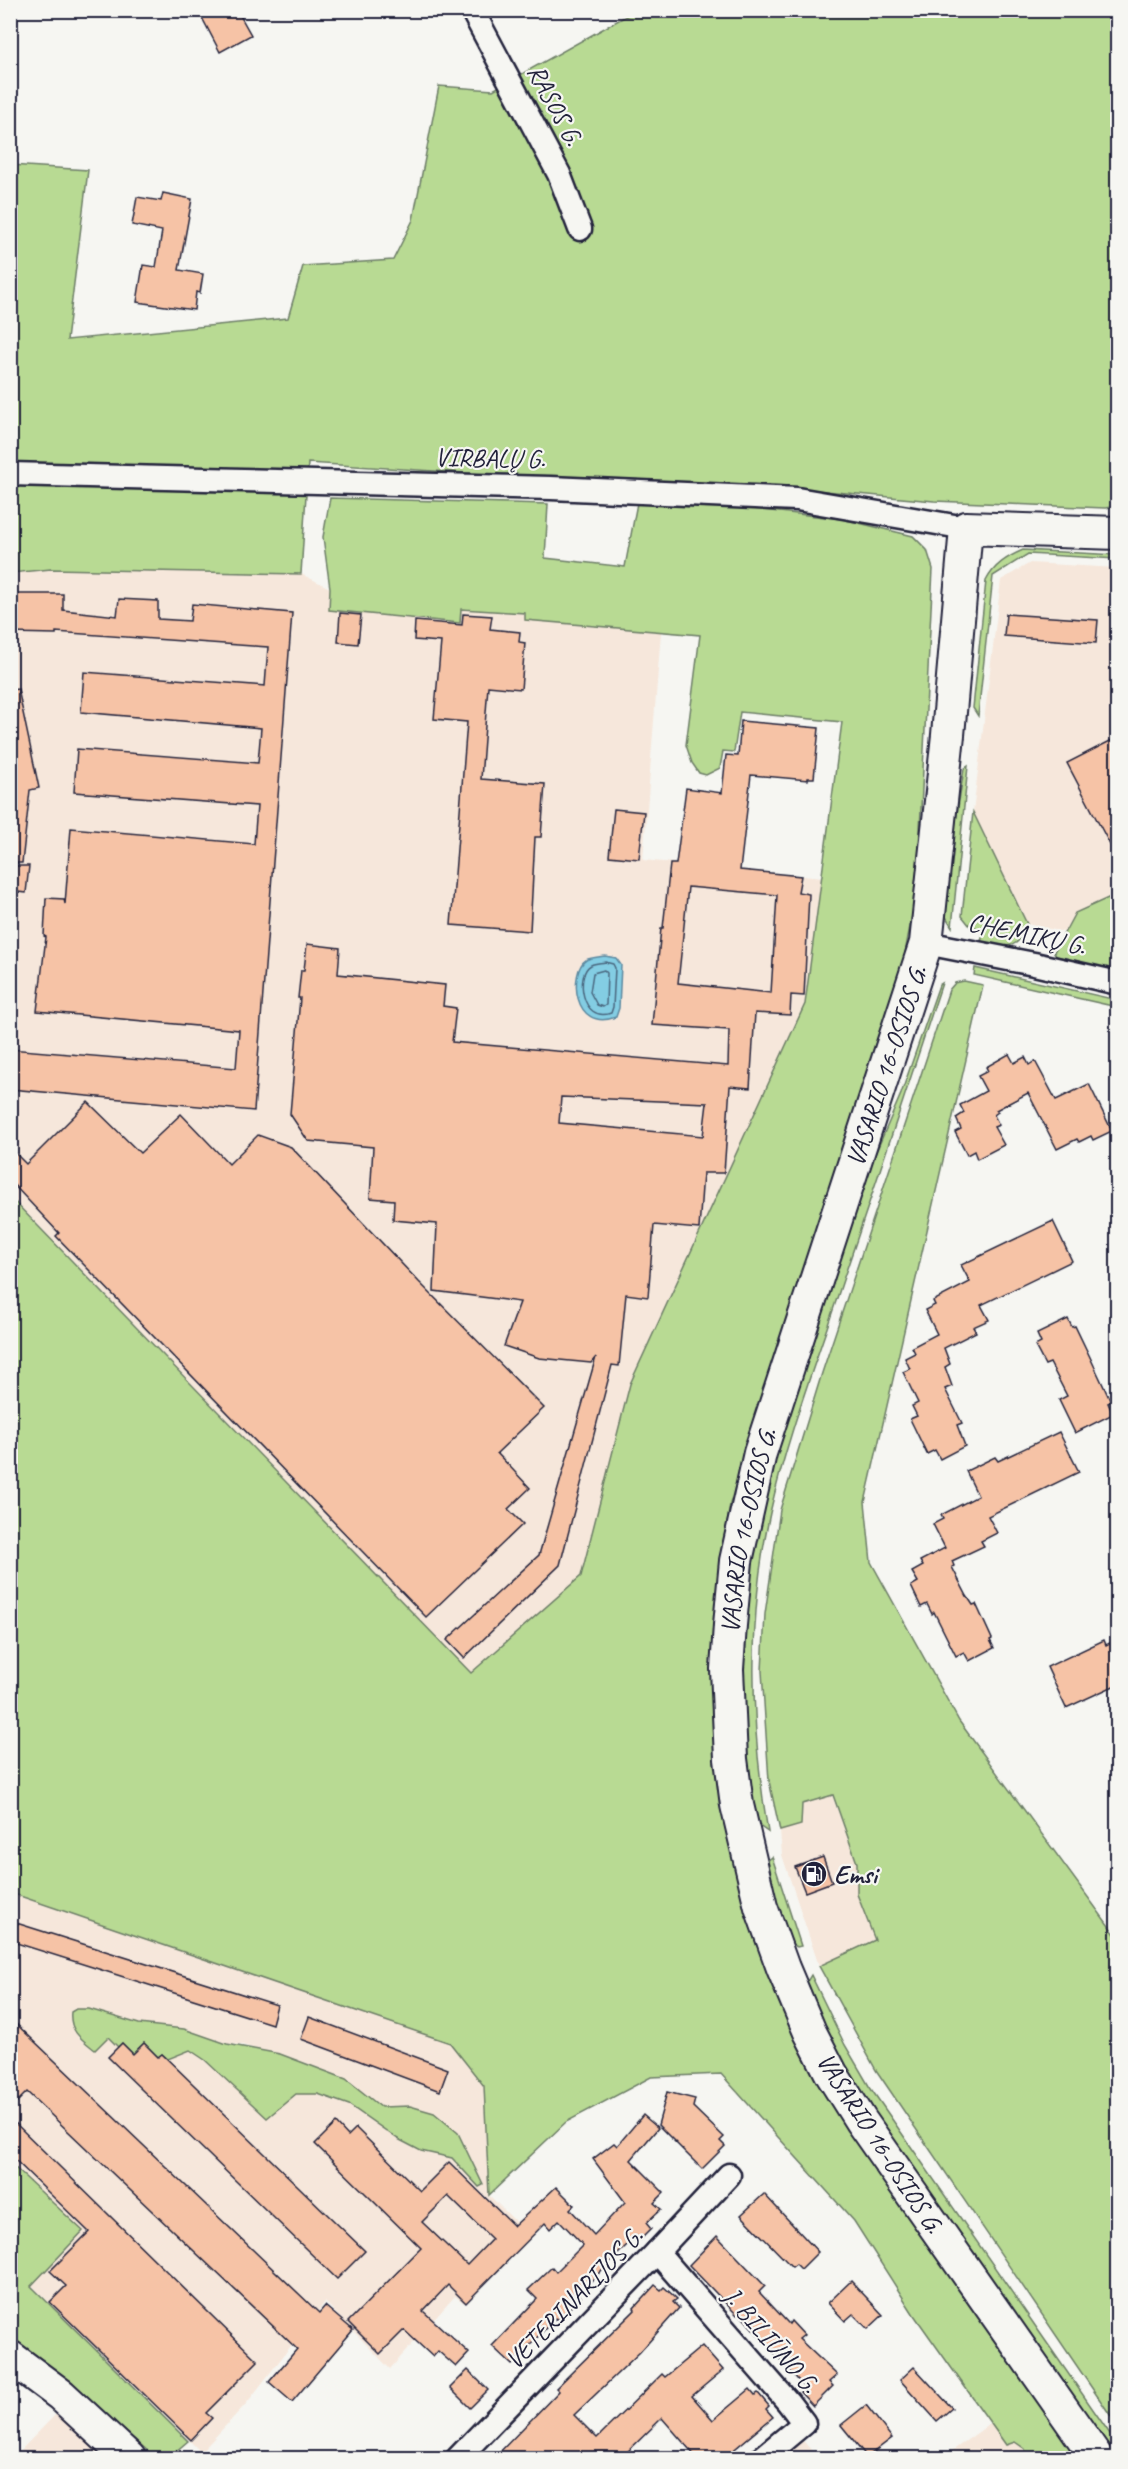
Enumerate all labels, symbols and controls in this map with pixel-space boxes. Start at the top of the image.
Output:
street label: RASOS G. [520,59,590,152]
street label: VIRBALŲ G. [435,441,546,475]
street label: CHEMIKŲ G. [965,905,1090,963]
street label: VASARIO 16-OSIOS G. [838,960,934,1170]
street label: VASARIO 16-OSIOS G. [713,1423,784,1634]
place label: Emsi [834,1858,881,1891]
fuel station icon: Emsi [799,1859,829,1889]
street label: VASARIO 16-OSIOS G. [809,2046,951,2240]
street label: VETERINARIJOS G. [498,2219,651,2376]
street label: J. BILIŪNO G. [715,2279,827,2400]

